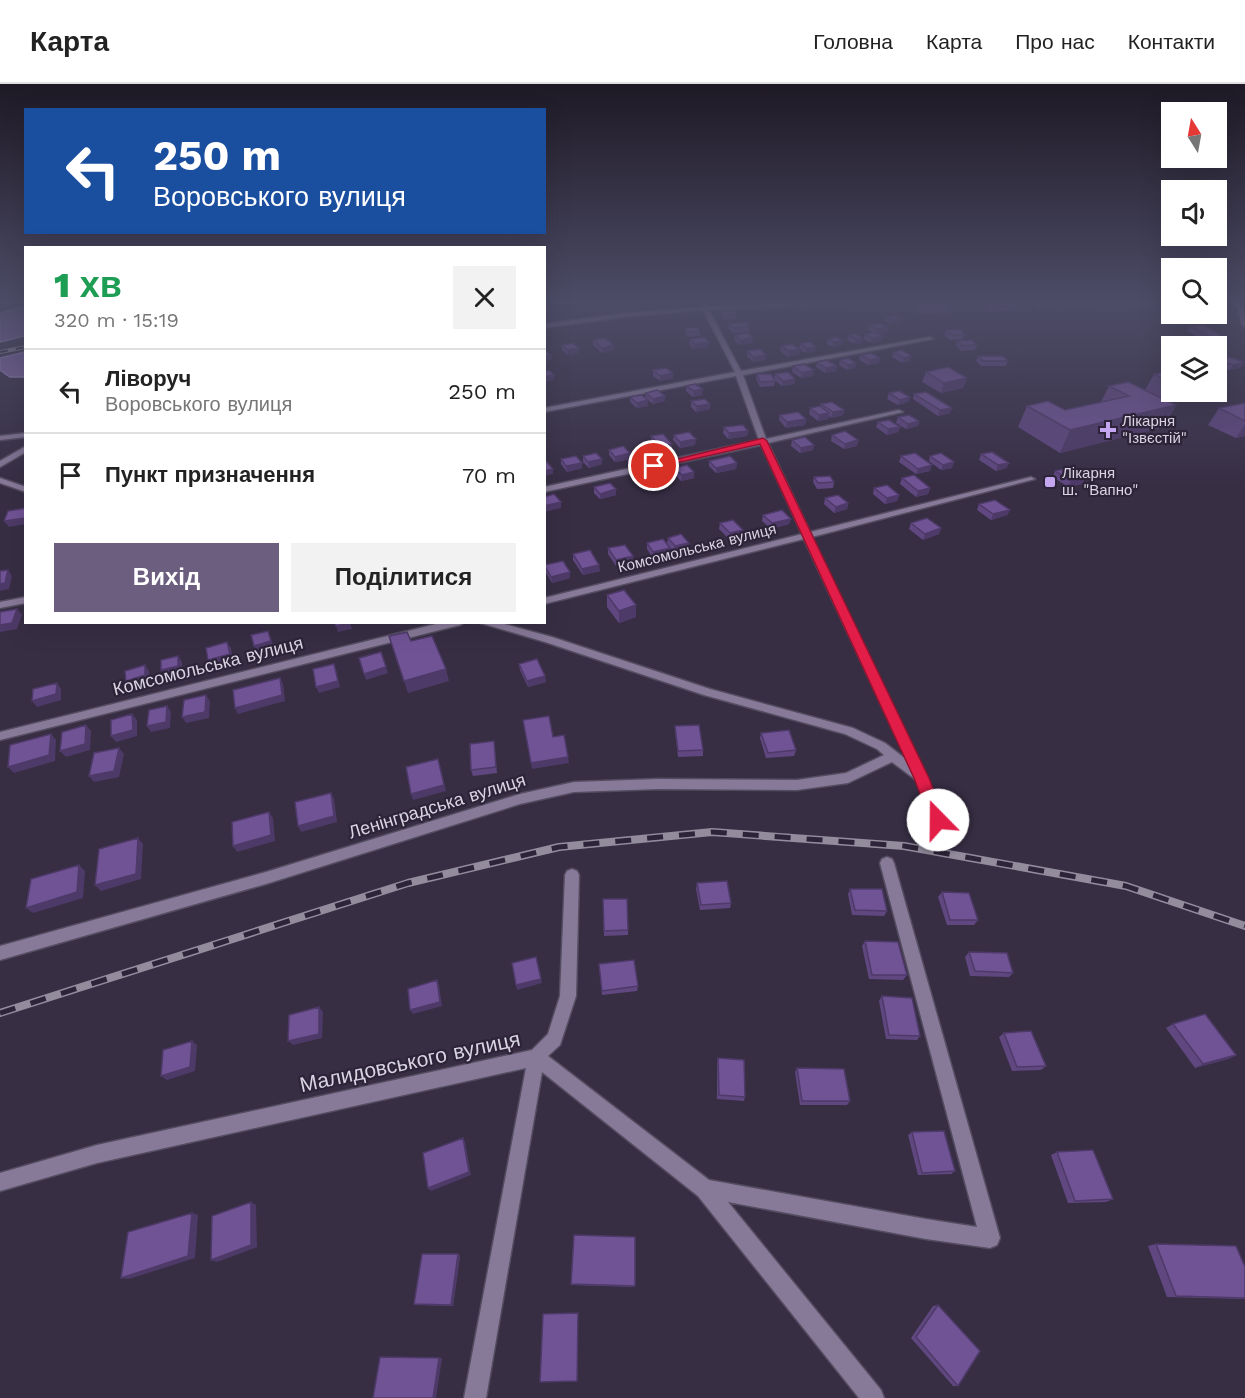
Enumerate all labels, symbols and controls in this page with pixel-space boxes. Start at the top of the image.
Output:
text: Карта [30,25,109,58]
text: Головна [813,29,893,54]
text: Карта [926,29,982,54]
text: Про нас [1015,29,1095,54]
text: Контакти [1128,29,1215,54]
north arrow [1161,102,1227,168]
map controls [1161,102,1227,402]
text: 250 m [153,131,281,180]
icon: left [54,132,132,210]
button: sound [1161,180,1227,246]
text: Воровського вулиця [153,181,406,213]
button: search [1161,258,1227,324]
text: 1 хв [54,264,122,306]
button: close [453,266,516,329]
text: 320 m · 15:19 [54,308,179,332]
button: layers [1161,336,1227,402]
text: Ліворуч [105,366,191,391]
icon: left [54,375,87,408]
text: 250 m [448,379,516,404]
text: Воровського вулиця [105,392,292,416]
place label: Лікарня "Ізвєстій" [1122,412,1187,447]
marker: Лікарня "Ізвєстій" [1099,421,1117,439]
pin [628,440,679,491]
icon: arrive [637,449,670,482]
icon: arrive [54,459,87,492]
text: Пункт призначення [105,462,315,487]
text: 70 m [462,463,516,488]
place label: Лікарня ш. "Вапно" [1062,464,1138,499]
marker: Лікарня ш. "Вапно" [1043,475,1057,489]
street label: Комсомольська вулиця [616,520,778,576]
button: Вихід [54,543,279,612]
button: Поділитися [291,543,516,612]
street label: Комсомольська вулиця [111,632,305,699]
street label: Ленінградська вулиця [346,769,528,842]
position arrow [906,788,970,852]
street label: Малидовського вулиця [297,1026,523,1097]

